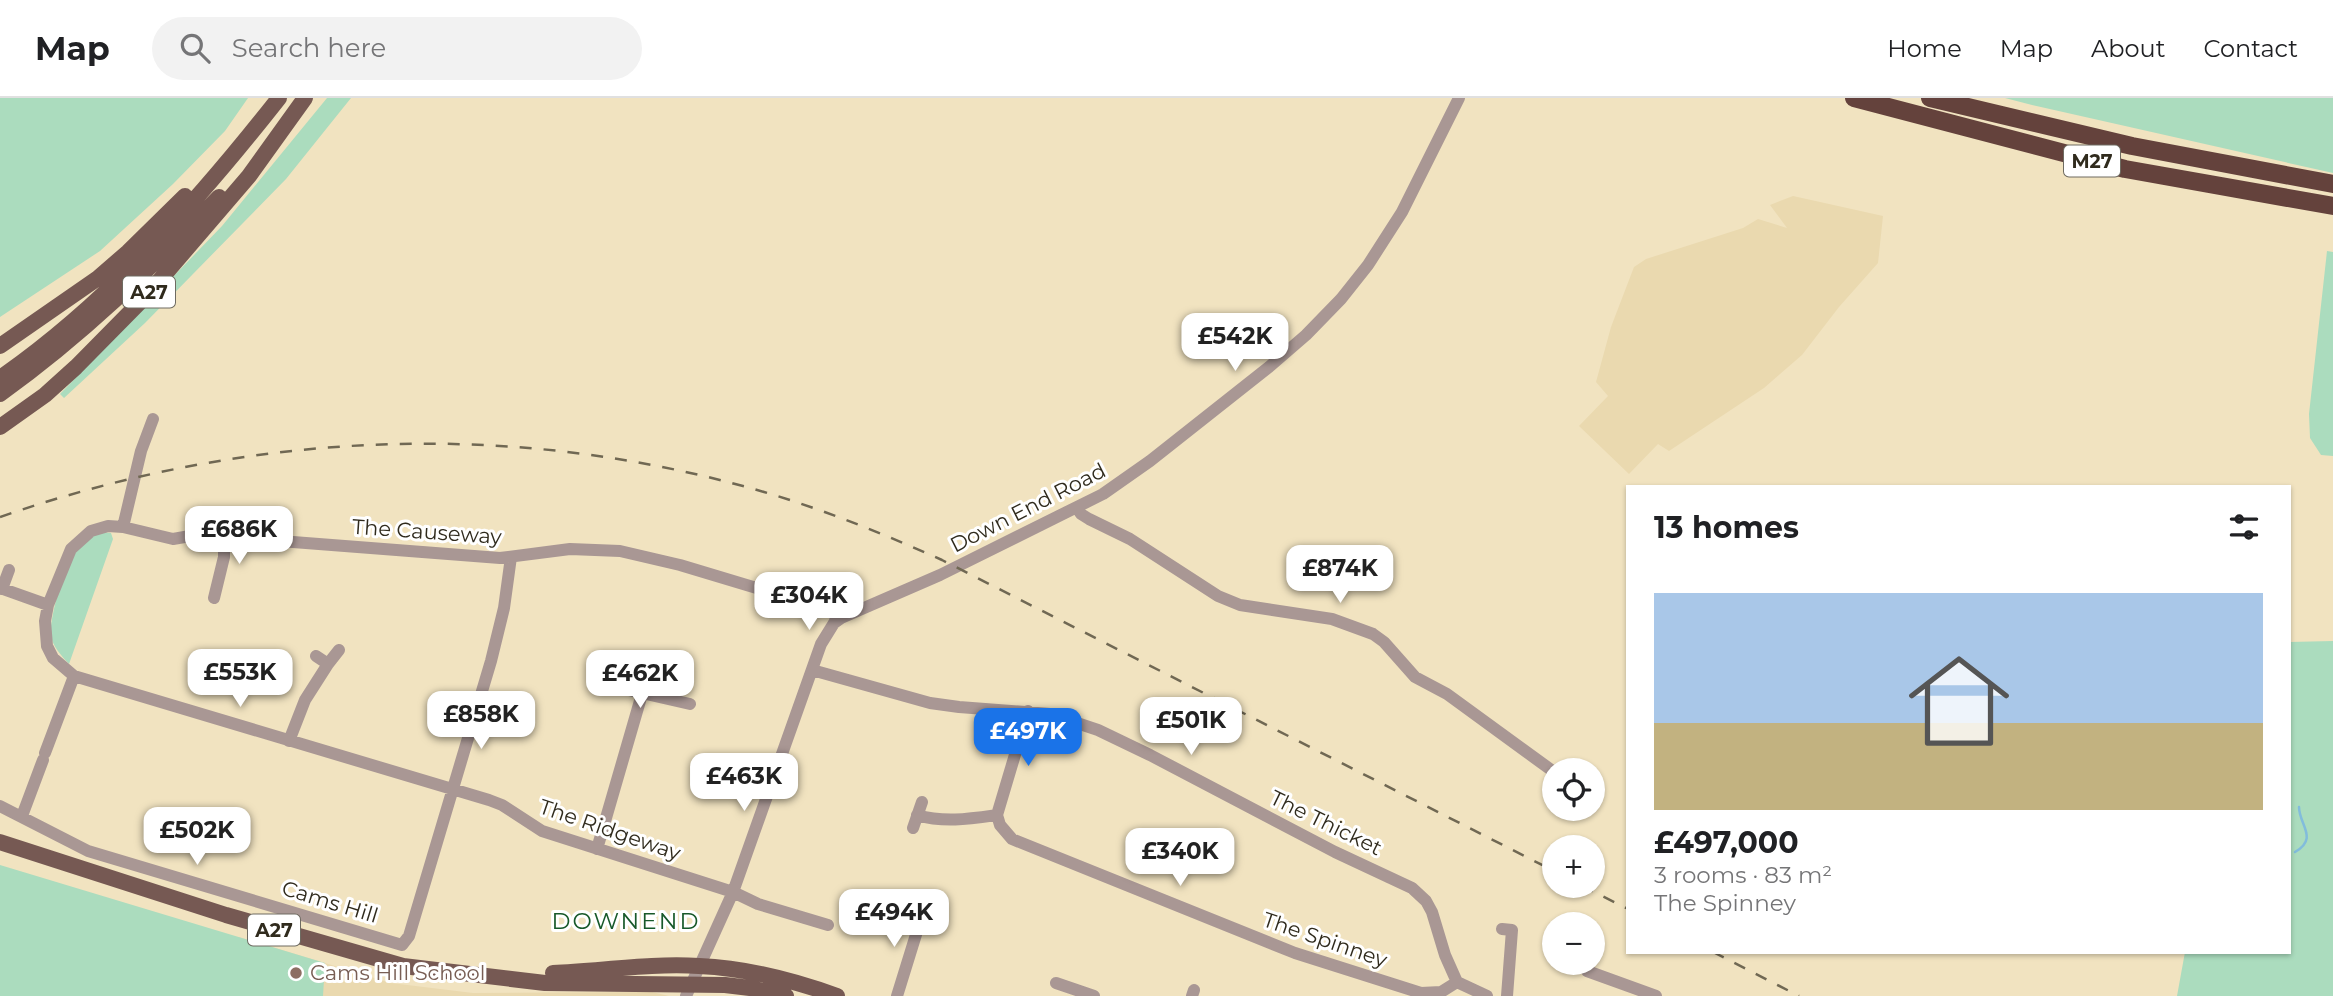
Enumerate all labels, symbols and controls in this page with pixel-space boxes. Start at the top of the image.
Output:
search box [152,17,642,80]
text: Map [35,28,110,68]
icon: search [176,29,214,67]
text: Search here [232,32,386,64]
text: Home [1887,34,1962,63]
text: Map [2000,34,2053,63]
text: About [2091,34,2165,63]
text: Contact [2203,34,2298,63]
road number: M27 [2064,146,2120,176]
road number: A27 [123,276,175,308]
pin: £542K [1186,314,1284,373]
text: £542K [1197,322,1273,350]
street label: Down End Road [946,458,1110,558]
pin: £686K [190,506,288,566]
icon: filters [2225,508,2263,546]
text: 13 homes [1654,509,1799,546]
street label: The Causeway [351,514,503,549]
text: £686K [201,515,277,543]
pin: £874K [1291,546,1389,605]
text: £874K [1302,554,1378,582]
pin: £304K [760,573,858,632]
text: £304K [770,581,848,609]
icon: home [1896,638,2022,764]
pin: £553K [191,650,289,709]
pin: £462K [591,650,689,710]
text: £553K [204,658,276,686]
text: £462K [602,659,678,687]
pin: £858K [432,692,530,751]
pin: £501K [1142,698,1240,757]
text: £858K [443,700,519,728]
text: £501K [1156,706,1226,734]
pin: £497K [979,708,1077,768]
text: £497K [990,717,1066,745]
pin: £463K [695,754,793,813]
map controls [1542,758,1605,975]
button: locate [1542,758,1605,821]
text: £463K [706,762,782,790]
street label: The Thicket [1266,785,1386,860]
street label: The Ridgeway [536,794,685,866]
pin: £502K [148,808,246,867]
text: £502K [160,816,234,844]
text: £497,000 [1654,824,1799,861]
pin: £340K [1131,828,1229,888]
button: + [1542,835,1605,898]
text: £340K [1141,837,1219,865]
text: 3 rooms · 83 m² [1654,861,1832,889]
street label: Cams Hill [279,875,381,928]
text: The Spinney [1654,889,1796,917]
pin: £494K [845,890,943,949]
text: £494K [855,898,933,926]
district label: DOWNEND [552,907,700,935]
street label: The Spinney [1260,907,1391,973]
button: − [1542,912,1605,975]
road number: A27 [248,915,300,946]
place label: Cams Hill School [310,960,485,985]
marker: Cams Hill School [288,965,304,981]

